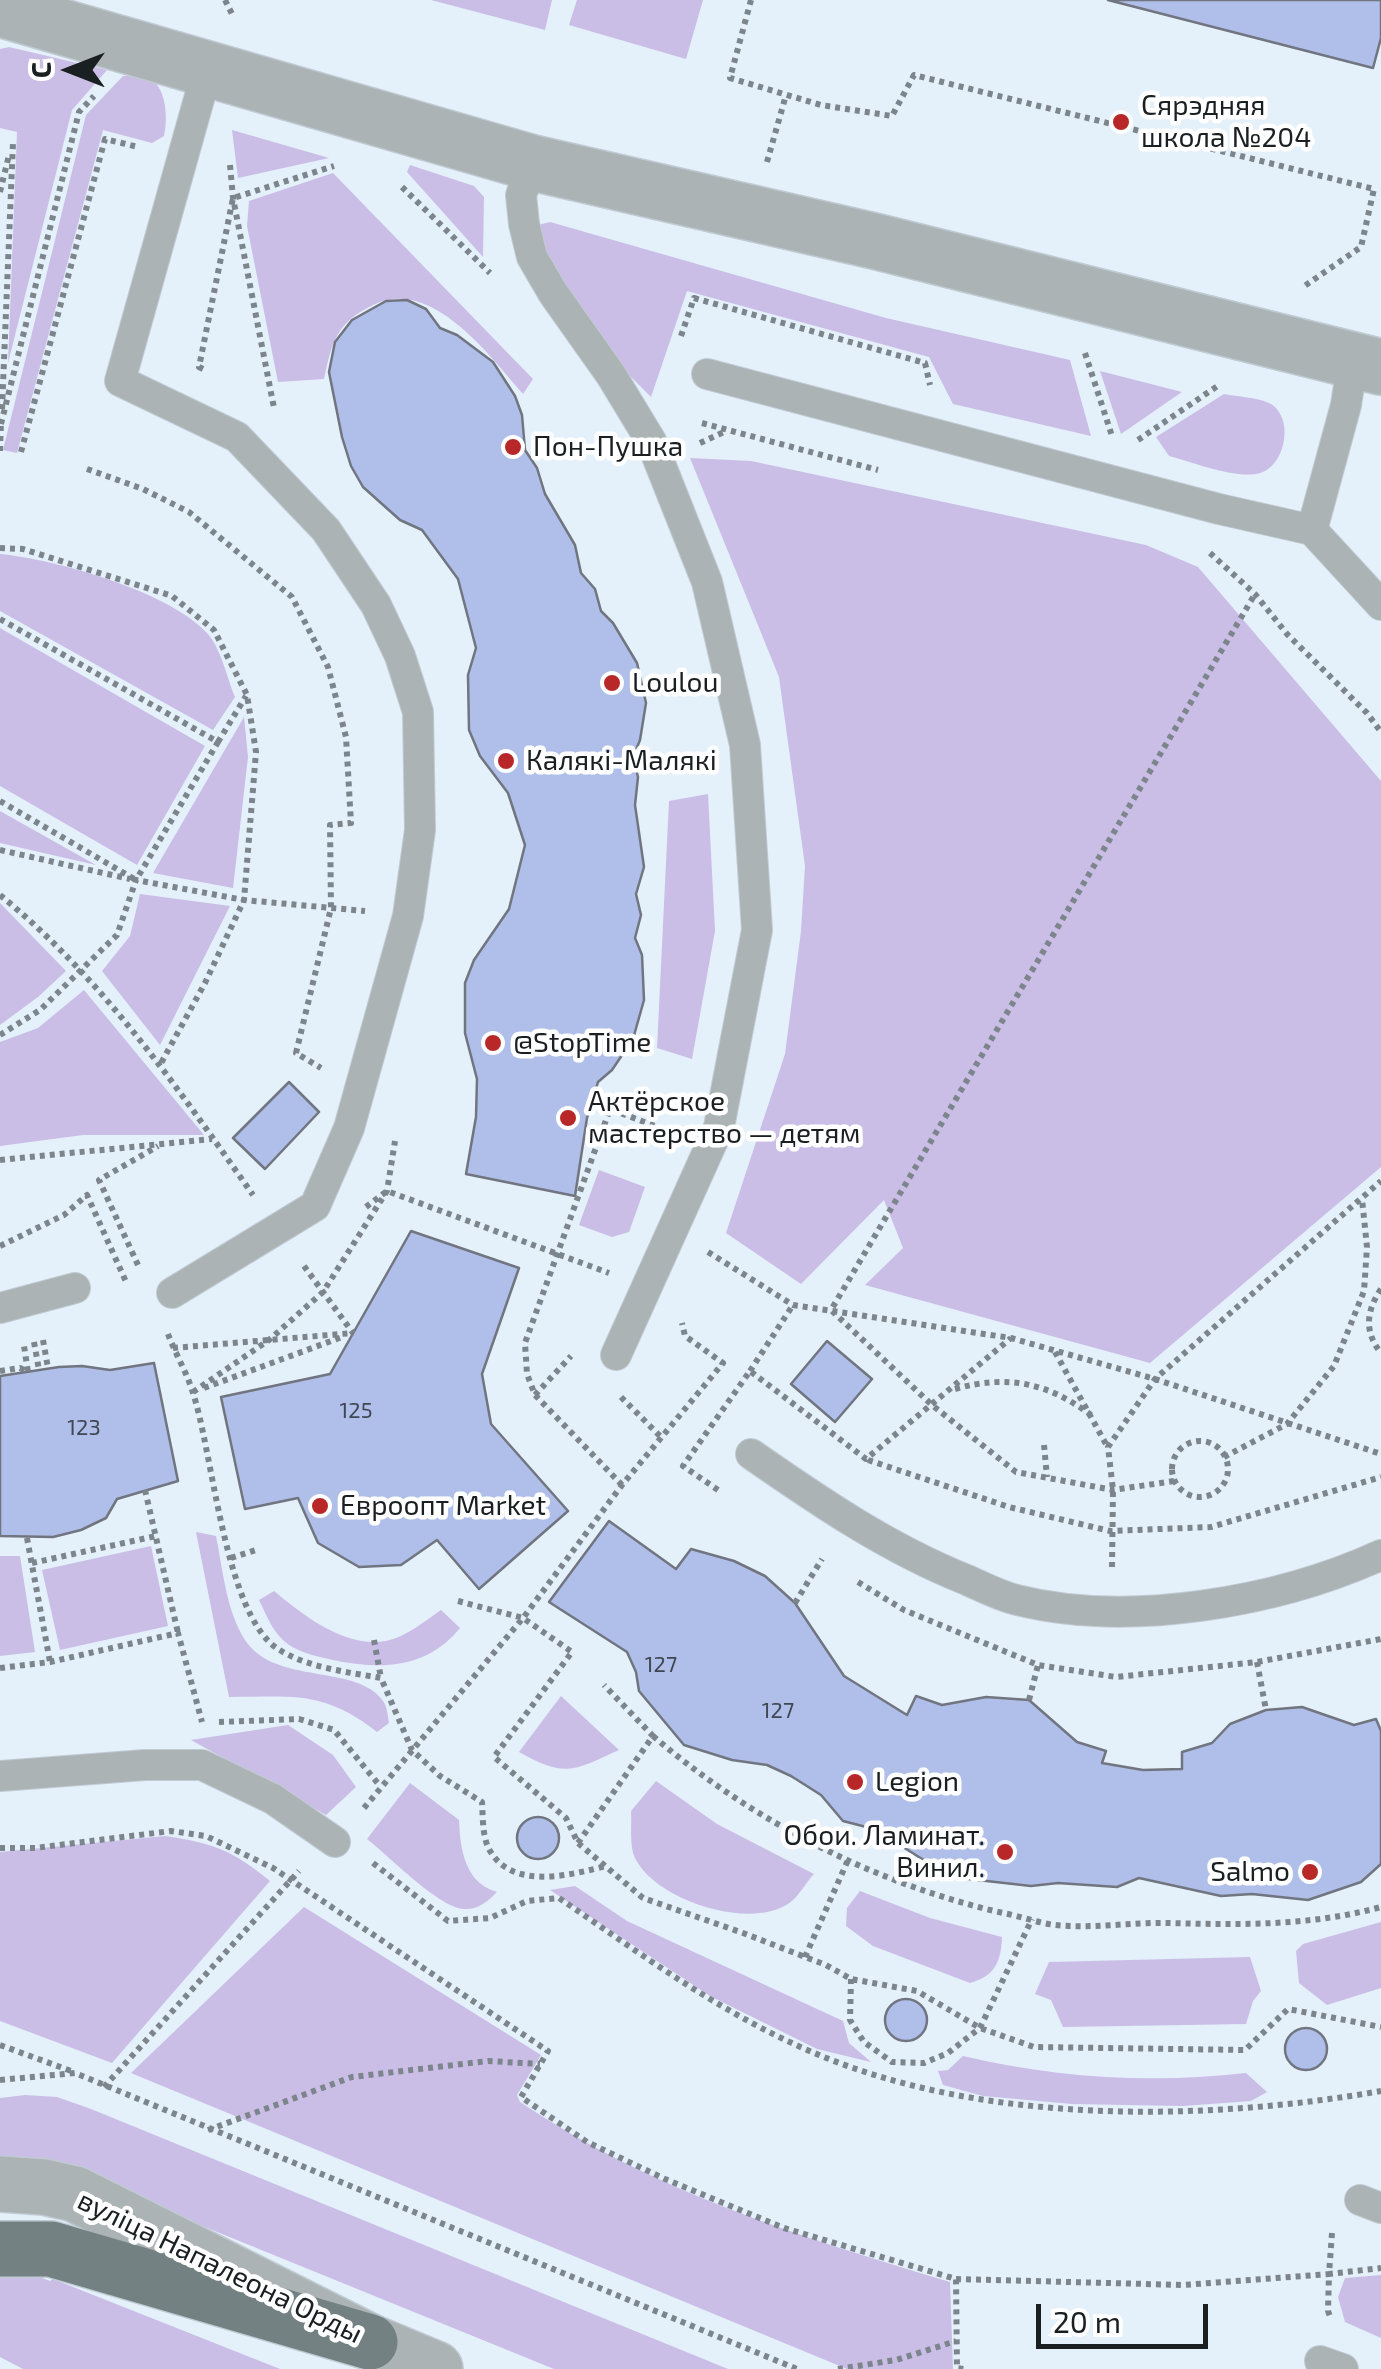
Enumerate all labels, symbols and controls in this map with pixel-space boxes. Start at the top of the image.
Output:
north arrow [20,20,120,120]
text: С [23,62,57,78]
place label: Сярэдняя школа №204 [1141,89,1311,155]
marker: Сярэдняя школа №204 [1110,111,1132,133]
place label: Пон-Пушка [533,430,683,464]
marker: Пон-Пушка [502,436,524,458]
place label: Loulou [632,666,718,700]
marker: Loulou [601,672,623,694]
place label: Калякі-Малякі [526,744,717,778]
marker: Калякі-Малякі [495,750,517,772]
place label: @StopTime [513,1026,651,1060]
marker: @StopTime [482,1032,504,1054]
place label: Актёрское мастерство — детям [588,1085,860,1151]
marker: Актёрское мастерство — детям [557,1107,579,1129]
house number: 125 [340,1398,372,1424]
house number: 123 [67,1415,101,1441]
place label: Евроопт Market [340,1489,546,1523]
marker: Евроопт Market [309,1495,331,1517]
house number: 127 [645,1652,677,1678]
house number: 127 [762,1698,794,1724]
place label: Legion [875,1765,959,1799]
marker: Legion [844,1771,866,1793]
place label: Обои. Ламинат. Винил. [783,1819,985,1885]
marker: Обои. Ламинат. Винил. [994,1841,1016,1863]
place label: Salmo [1210,1855,1290,1889]
marker: Salmo [1299,1861,1321,1883]
street label: вуліца Напалеона Орды [72,2183,368,2351]
scale bar [1041,2284,1214,2346]
text: 20 m [1053,2303,1121,2339]

